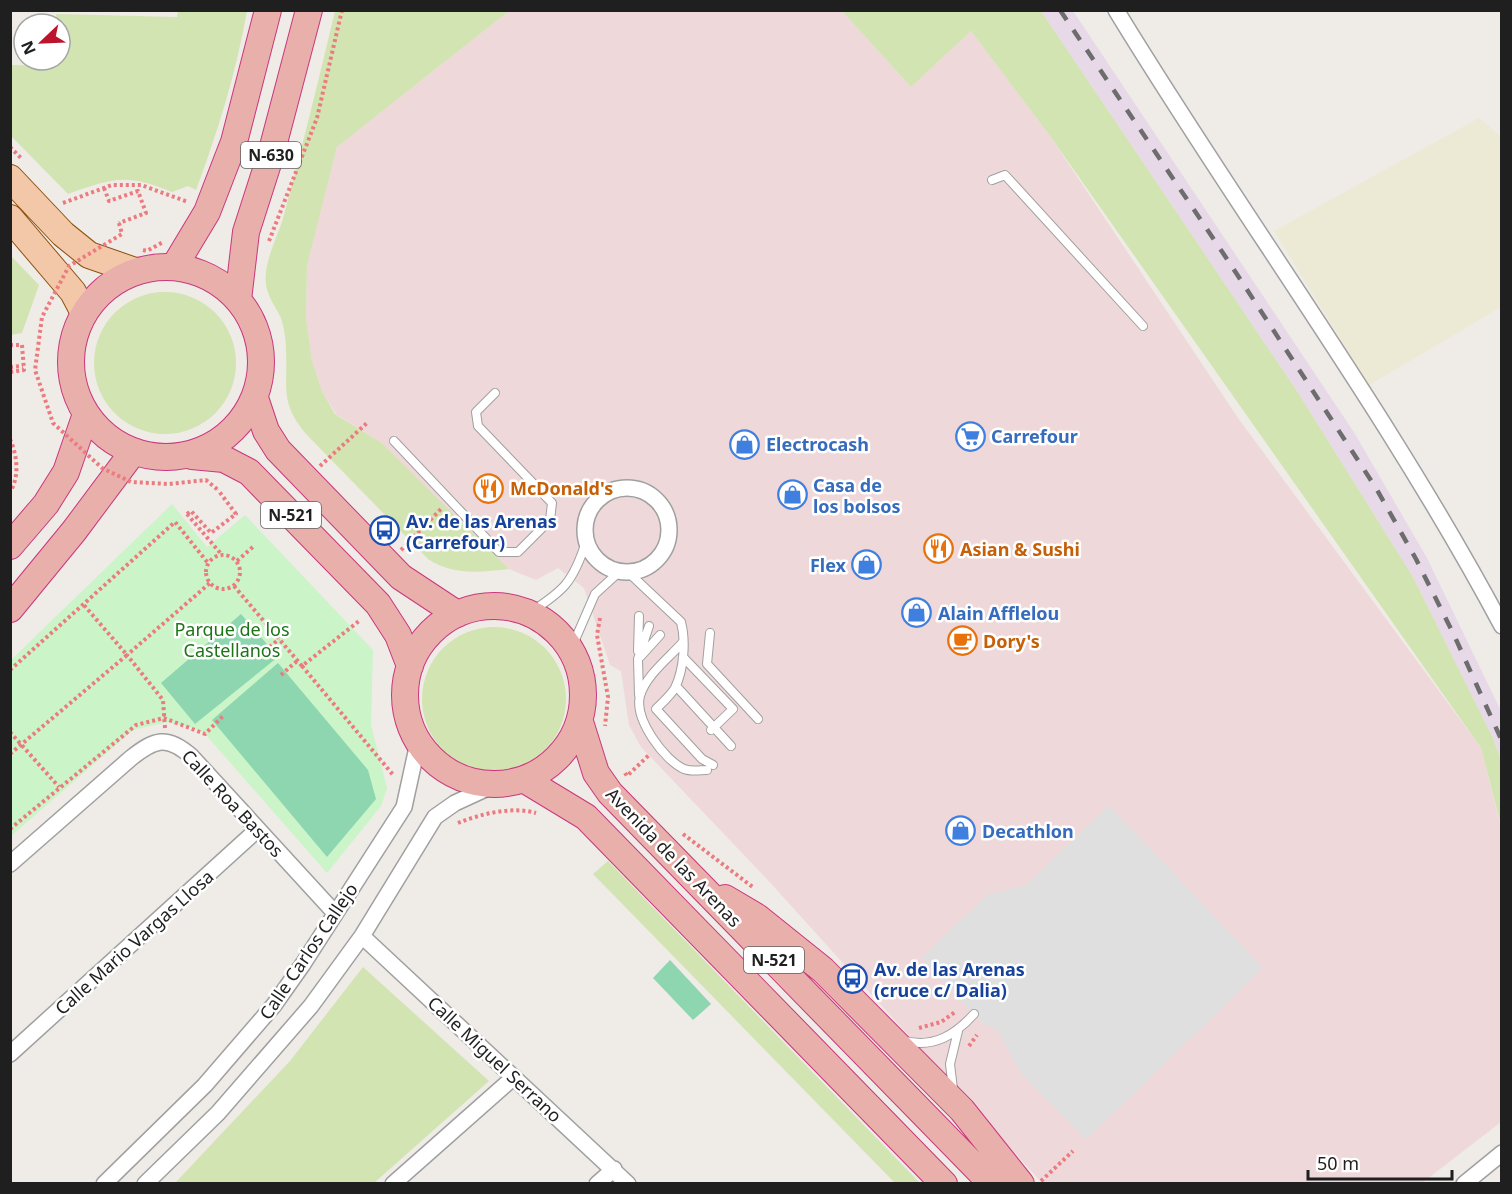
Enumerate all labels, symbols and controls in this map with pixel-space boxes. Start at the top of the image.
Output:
north arrow [12,12,72,72]
text: N [16,38,41,58]
road number: N-630 [241,142,301,168]
supermarket icon: Carrefour [954,420,986,452]
place label: Carrefour [991,424,1078,448]
shop icon: Electrocash [729,428,761,460]
place label: Electrocash [766,432,869,456]
restaurant icon: McDonald's [473,472,505,504]
place label: Casa de los bolsos [813,473,901,518]
place label: McDonald's [510,476,613,500]
shop icon: Casa de los bolsos [776,479,808,511]
road number: N-521 [261,502,321,528]
place label: Av. de las Arenas (Carrefour) [406,509,557,554]
bus stop icon: Av. de las Arenas (Carrefour) [369,515,401,547]
restaurant icon: Asian & Sushi [923,533,955,565]
place label: Asian & Sushi [960,537,1080,561]
shop icon: Flex [851,549,883,581]
place label: Flex [810,553,847,577]
shop icon: Alain Afflelou [901,597,933,629]
place label: Alain Afflelou [938,601,1059,625]
park label: Parque de los Castellanos [174,617,290,662]
cafe icon: Dory's [946,625,978,657]
place label: Dory's [983,629,1040,653]
street label: Calle Roa Bastos [177,744,289,862]
street label: Avenida de las Arenas [601,782,747,932]
shop icon: Decathlon [945,815,977,847]
place label: Decathlon [982,819,1074,843]
street label: Calle Mario Vargas Llosa [50,864,218,1020]
street label: Calle Carlos Callejo [253,878,363,1024]
road number: N-521 [744,947,804,973]
place label: Av. de las Arenas (cruce c/ Dalia) [874,957,1025,1002]
bus stop icon: Av. de las Arenas (cruce c/ Dalia) [837,963,869,995]
street label: Calle Miguel Serrano [423,991,567,1127]
scale bar [1308,1143,1452,1181]
text: 50 m [1317,1151,1359,1175]

